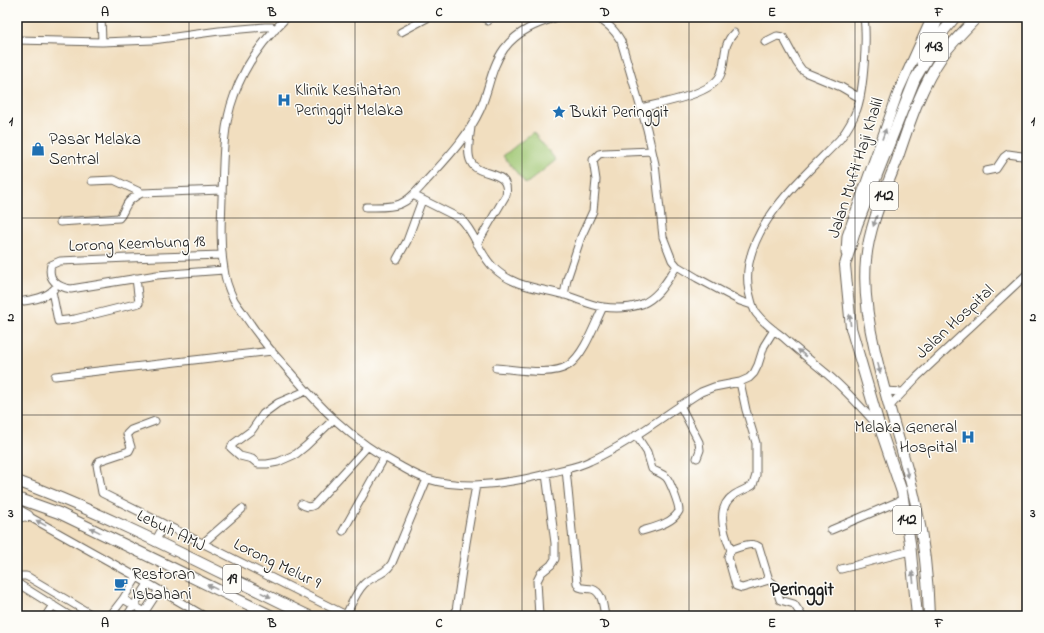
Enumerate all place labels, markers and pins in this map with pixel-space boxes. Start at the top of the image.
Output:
place label: Klinik Kesihatan Peringgit Melaka [295,78,403,125]
hospital icon: Klinik Kesihatan Peringgit Melaka [276,92,292,108]
place label: Bukit Peringgit [569,100,669,127]
place icon: Bukit Peringgit [551,104,567,120]
place label: Pasar Melaka Sentral [49,127,141,172]
shop icon: Pasar Melaka Sentral [30,141,46,157]
place label: Melaka General Hospital [855,415,957,460]
hospital icon: Melaka General Hospital [960,429,976,445]
place label: Restoran Isbahani [132,562,195,607]
cafe icon: Restoran Isbahani [113,576,129,592]

